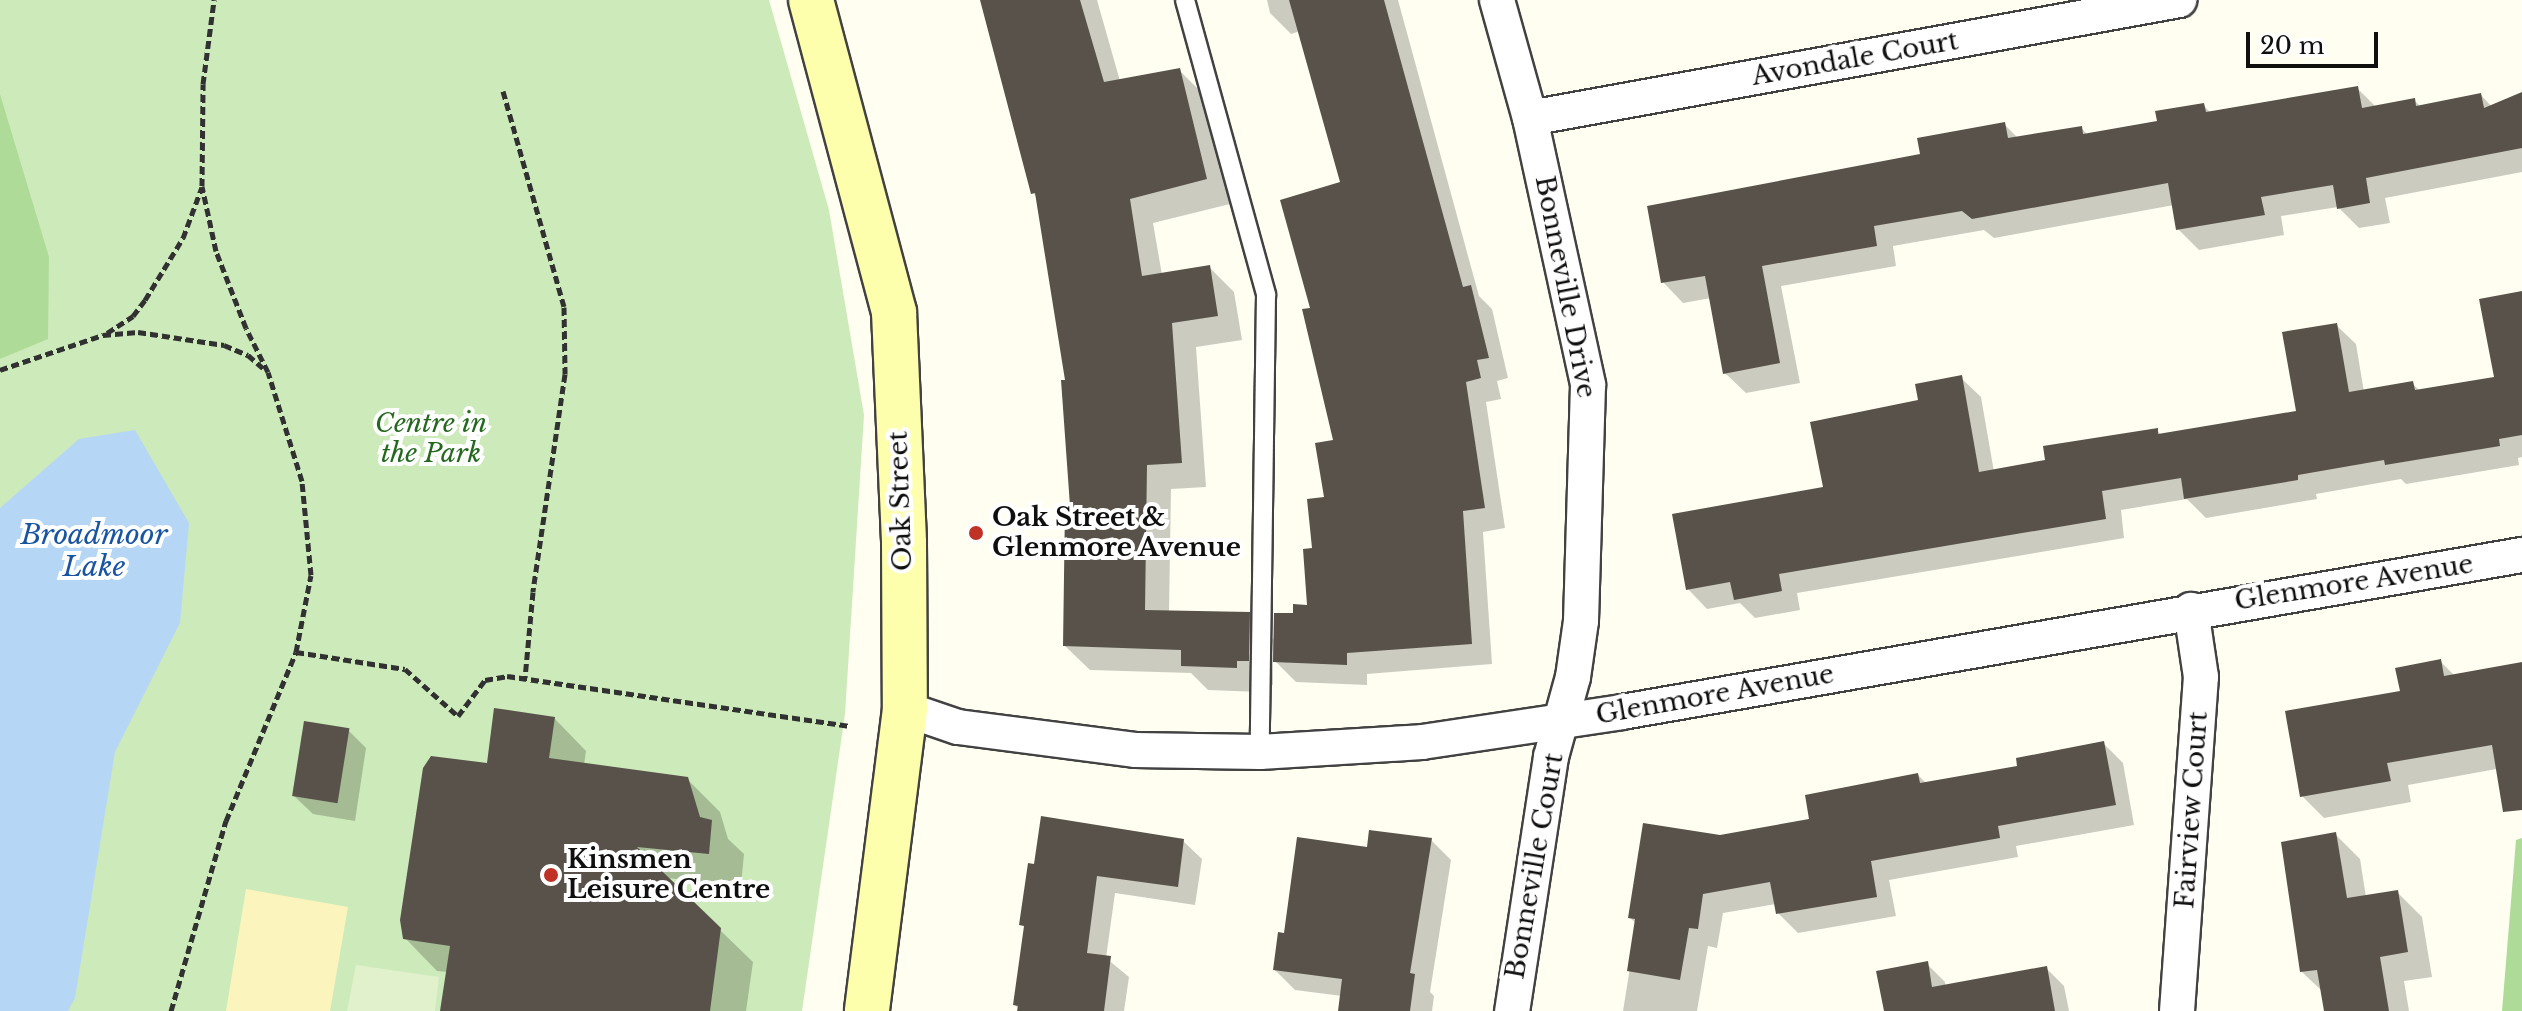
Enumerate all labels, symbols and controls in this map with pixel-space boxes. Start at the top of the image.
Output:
scale bar [2250,16,2382,66]
street label: Avondale Court [1749,25,1961,93]
text: 20 m [2260,31,2325,60]
street label: Bonneville Drive [1528,173,1602,401]
park label: Centre in the Park [375,408,487,470]
street label: Oak Street [883,430,919,572]
place label: Oak Street & Glenmore Avenue [992,502,1242,564]
water label: Broadmoor Lake [21,518,167,584]
marker: Oak Street & Glenmore Avenue [967,524,985,542]
street label: Glenmore Avenue [2232,549,2476,617]
street label: Glenmore Avenue [1593,659,1837,731]
street label: Fairview Court [2170,710,2214,910]
street label: Bonneville Court [1500,751,1570,981]
place label: Kinsmen Leisure Centre [567,844,770,906]
marker: Kinsmen Leisure Centre [542,866,560,884]

